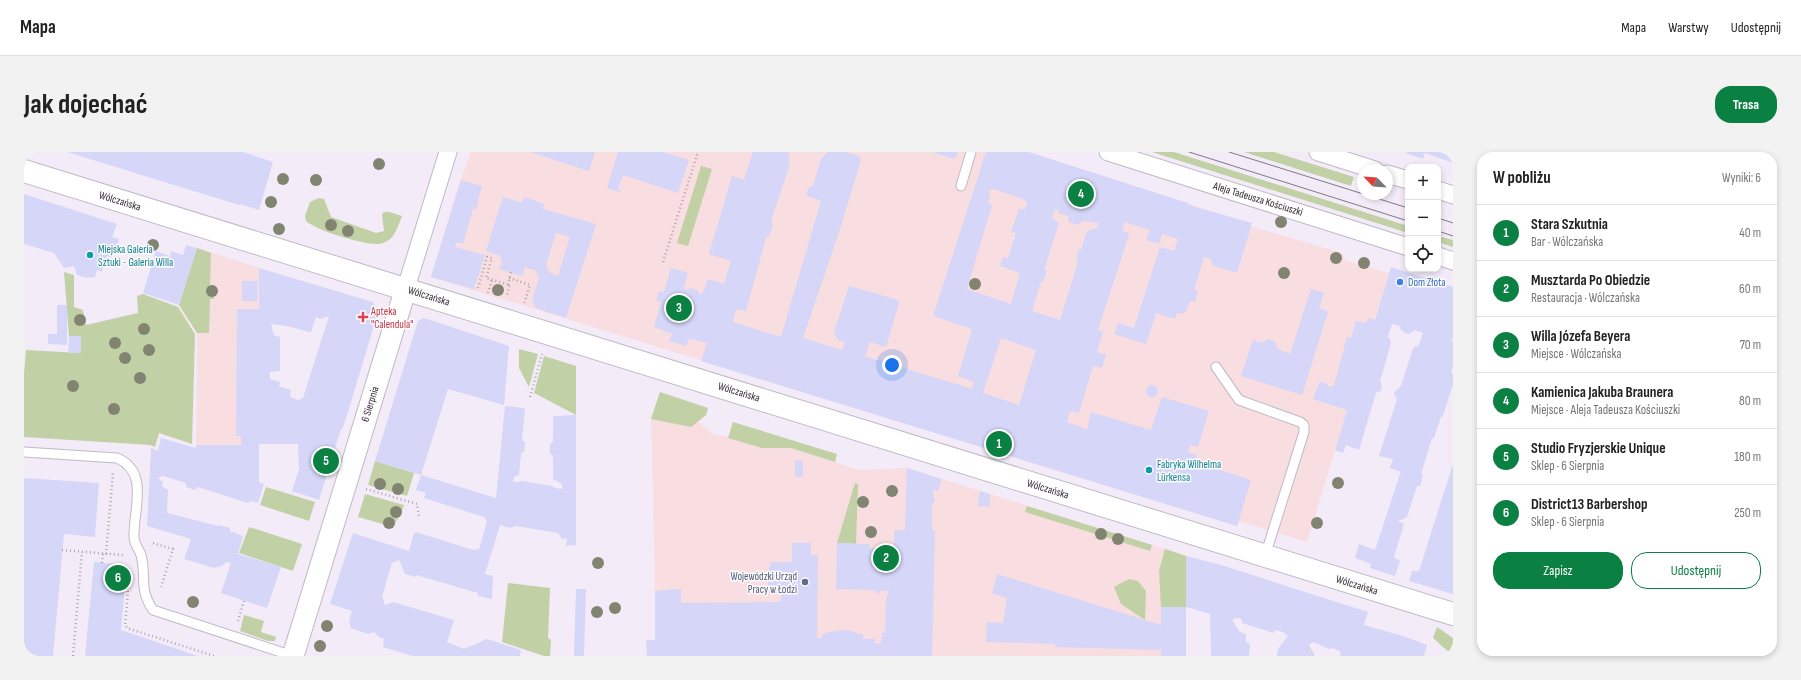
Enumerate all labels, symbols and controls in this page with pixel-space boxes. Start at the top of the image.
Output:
text: Mapa [20,16,56,39]
text: Mapa [1621,19,1646,36]
text: Warstwy [1668,19,1709,36]
text: Udostępnij [1731,19,1781,36]
button: Trasa [1715,86,1777,123]
text: Jak dojechać [24,88,147,121]
north arrow [1357,164,1393,200]
map controls [1405,164,1441,272]
button: + [1405,164,1441,200]
text: W pobliżu [1493,168,1551,188]
text: Wyniki: 6 [1722,170,1761,186]
pin: 4 [1068,179,1094,209]
street label: Aleja Tadeusza Kościuszki [1211,179,1304,219]
street label: Wólczańska [97,188,143,214]
button: − [1405,200,1441,236]
text: Stara Szkutnia [1531,215,1608,234]
text: 1 [1503,225,1509,241]
text: 40 m [1739,225,1761,241]
text: Bar · Wólczańska [1531,234,1603,250]
button: locate [1405,236,1441,272]
place label: Miejska Galeria Sztuki - Galeria Willa [98,243,173,269]
marker: Miejska Galeria Sztuki - Galeria Willa [85,250,95,260]
text: Musztarda Po Obiedzie [1531,271,1650,290]
place label: Dom Złota [1408,276,1446,289]
marker: Dom Złota [1395,277,1405,287]
text: 2 [1503,281,1509,297]
text: 60 m [1739,281,1761,297]
street label: Wólczańska [406,283,452,309]
text: Restauracja · Wólczańska [1531,290,1640,306]
pin: 3 [666,293,692,323]
place label: Apteka "Calendula" [370,305,413,331]
marker: Apteka "Calendula" [358,312,368,322]
text: Willa Józefa Beyera [1531,327,1630,346]
text: 3 [1503,337,1509,353]
text: 70 m [1740,337,1761,353]
text: Miejsce · Wólczańska [1531,346,1622,362]
your location [882,355,902,375]
street label: Wólczańska [716,379,762,405]
text: Kamienica Jakuba Braunera [1531,383,1673,402]
street label: 6 Sierpnia [358,385,382,423]
text: 4 [1503,393,1509,409]
text: 80 m [1739,393,1761,409]
text: Miejsce · Aleja Tadeusza Kościuszki [1531,402,1680,418]
pin: 1 [986,429,1012,459]
text: Studio Fryzjerskie Unique [1531,439,1666,458]
pin: 5 [313,446,339,476]
text: 5 [1503,449,1509,465]
text: 180 m [1735,449,1761,465]
place label: Fabryka Wilhelma Lürkensa [1157,458,1221,484]
text: Sklep · 6 Sierpnia [1531,458,1604,474]
marker: Fabryka Wilhelma Lürkensa [1144,465,1154,475]
street label: Wólczańska [1025,476,1071,502]
text: District13 Barbershop [1531,495,1647,514]
text: 6 [1503,505,1509,521]
text: 250 m [1734,505,1761,521]
text: Sklep · 6 Sierpnia [1531,514,1604,530]
pin: 2 [873,543,899,573]
button: Zapisz [1493,552,1623,589]
button: Udostępnij [1631,552,1761,589]
pin: 6 [105,563,131,593]
place label: Wojewódzki Urząd Pracy w Łodzi [730,570,797,596]
street label: Wólczańska [1334,572,1380,598]
marker: Wojewódzki Urząd Pracy w Łodzi [800,577,810,587]

